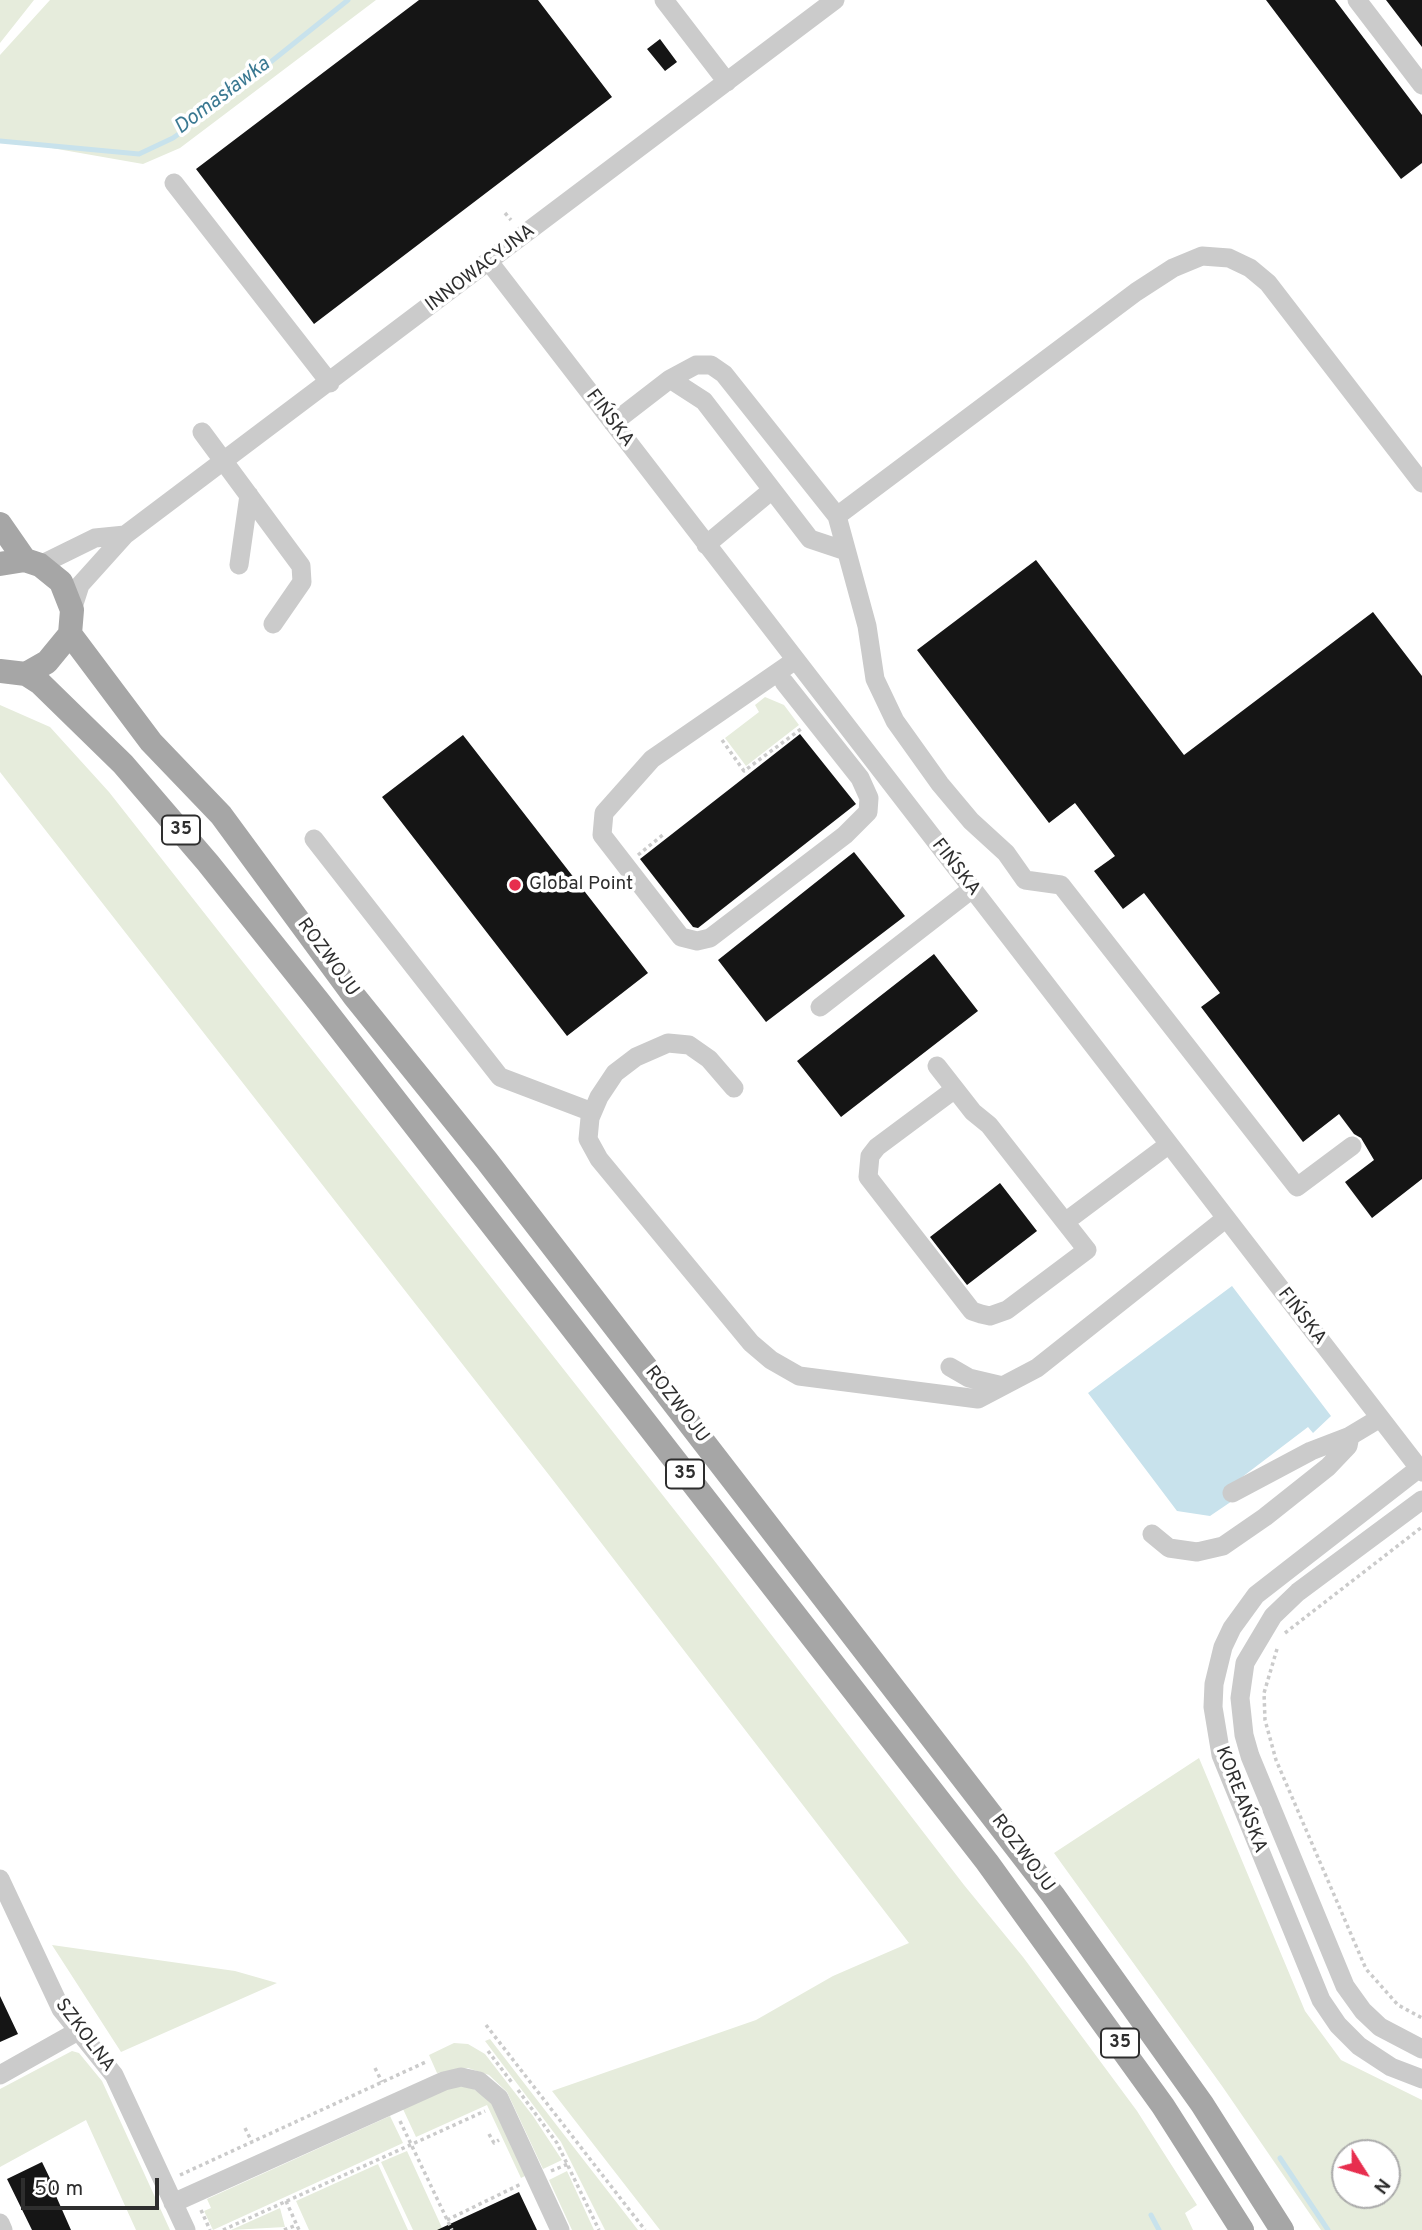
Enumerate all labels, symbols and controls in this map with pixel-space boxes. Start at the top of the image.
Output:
water label: Domasławka [170,53,276,141]
street label: INNOWACYJNA [422,220,540,318]
street label: FIŃSKA [580,386,638,452]
road number: 35 [162,816,200,844]
street label: FIŃSKA [926,835,984,901]
place label: Global Point [529,874,633,896]
marker: Global Point [507,877,523,893]
street label: ROZWOJU [291,914,363,1002]
street label: FIŃSKA [1272,1284,1330,1350]
street label: ROZWOJU [639,1362,713,1448]
road number: 35 [666,1460,704,1489]
street label: KOREAŃSKA [1209,1743,1271,1857]
street label: ROZWOJU [985,1811,1059,1897]
street label: SZKOLNA [49,1995,119,2077]
road number: 35 [1101,2028,1139,2057]
north arrow [1331,2139,1401,2209]
scale bar [24,2164,163,2208]
text: N [1367,2173,1395,2198]
text: 50 m [34,2176,83,2203]

